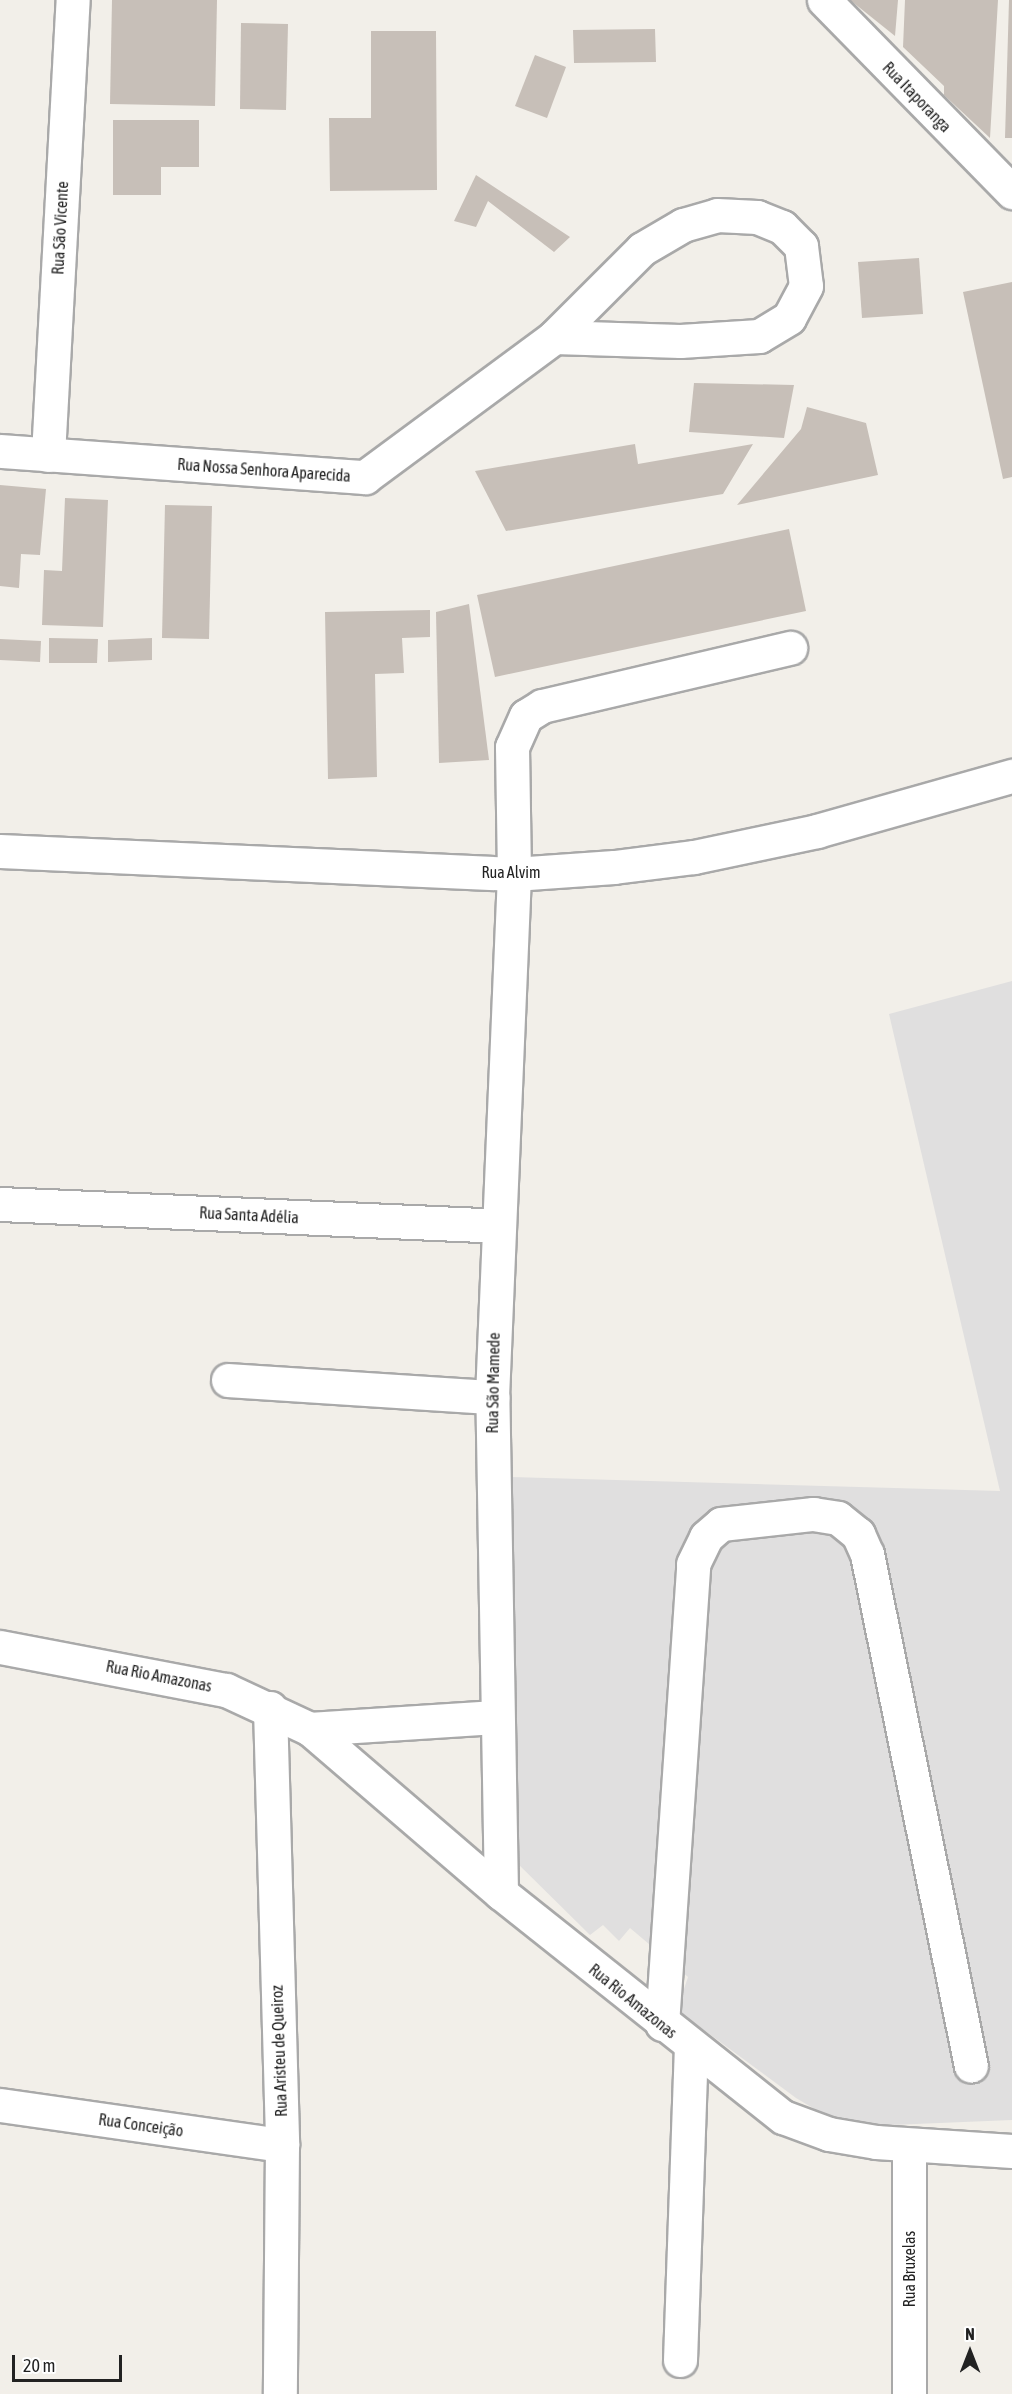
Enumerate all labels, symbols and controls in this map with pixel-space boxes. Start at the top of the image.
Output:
street label: Rua Itaporanga [879,58,955,136]
street label: Rua São Vicente [48,181,72,275]
street label: Rua Nossa Senhora Aparecida [177,454,351,486]
street label: Rua Alvim [481,862,541,882]
street label: Rua Santa Adélia [199,1203,299,1227]
street label: Rua São Mamede [483,1332,503,1434]
street label: Rua Rio Amazonas [104,1656,214,1696]
street label: Rua Rio Amazonas [585,1960,681,2042]
street label: Rua Aristeu de Queiroz [267,1985,291,2117]
street label: Rua Conceição [97,2110,185,2140]
street label: Rua Bruxelas [899,2231,919,2307]
north arrow [940,2322,1000,2382]
text: N [965,2325,975,2343]
scale bar [15,2343,124,2381]
text: 20 m [23,2355,55,2376]

